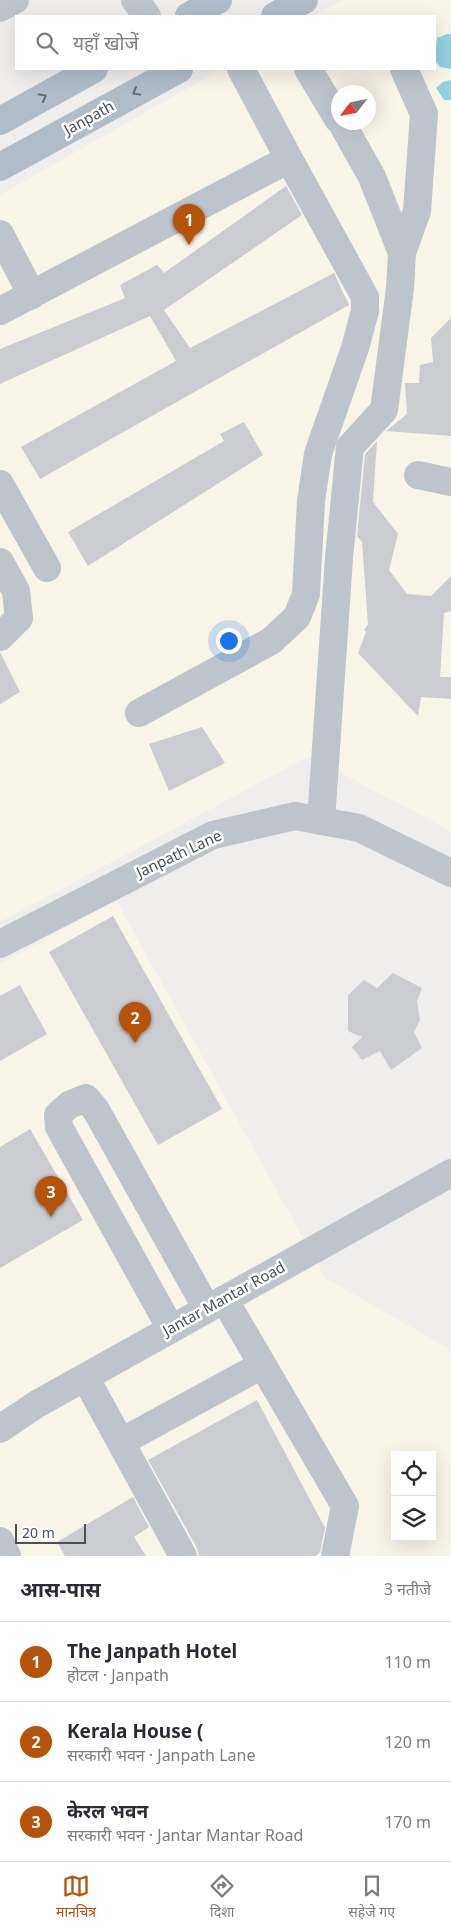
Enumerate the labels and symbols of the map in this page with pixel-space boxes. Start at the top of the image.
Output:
north arrow [331,85,376,130]
one-way arrow [132,86,141,96]
one-way arrow [37,94,46,104]
street label: Janpath [58,95,117,140]
pin: 1 [173,204,205,245]
your location [216,628,242,654]
street label: Janpath Lane [131,825,225,882]
pin: 2 [119,1002,151,1043]
pin: 3 [35,1176,67,1217]
street label: Jantar Mantar Road [157,1256,288,1341]
scale bar [15,1521,86,1544]

